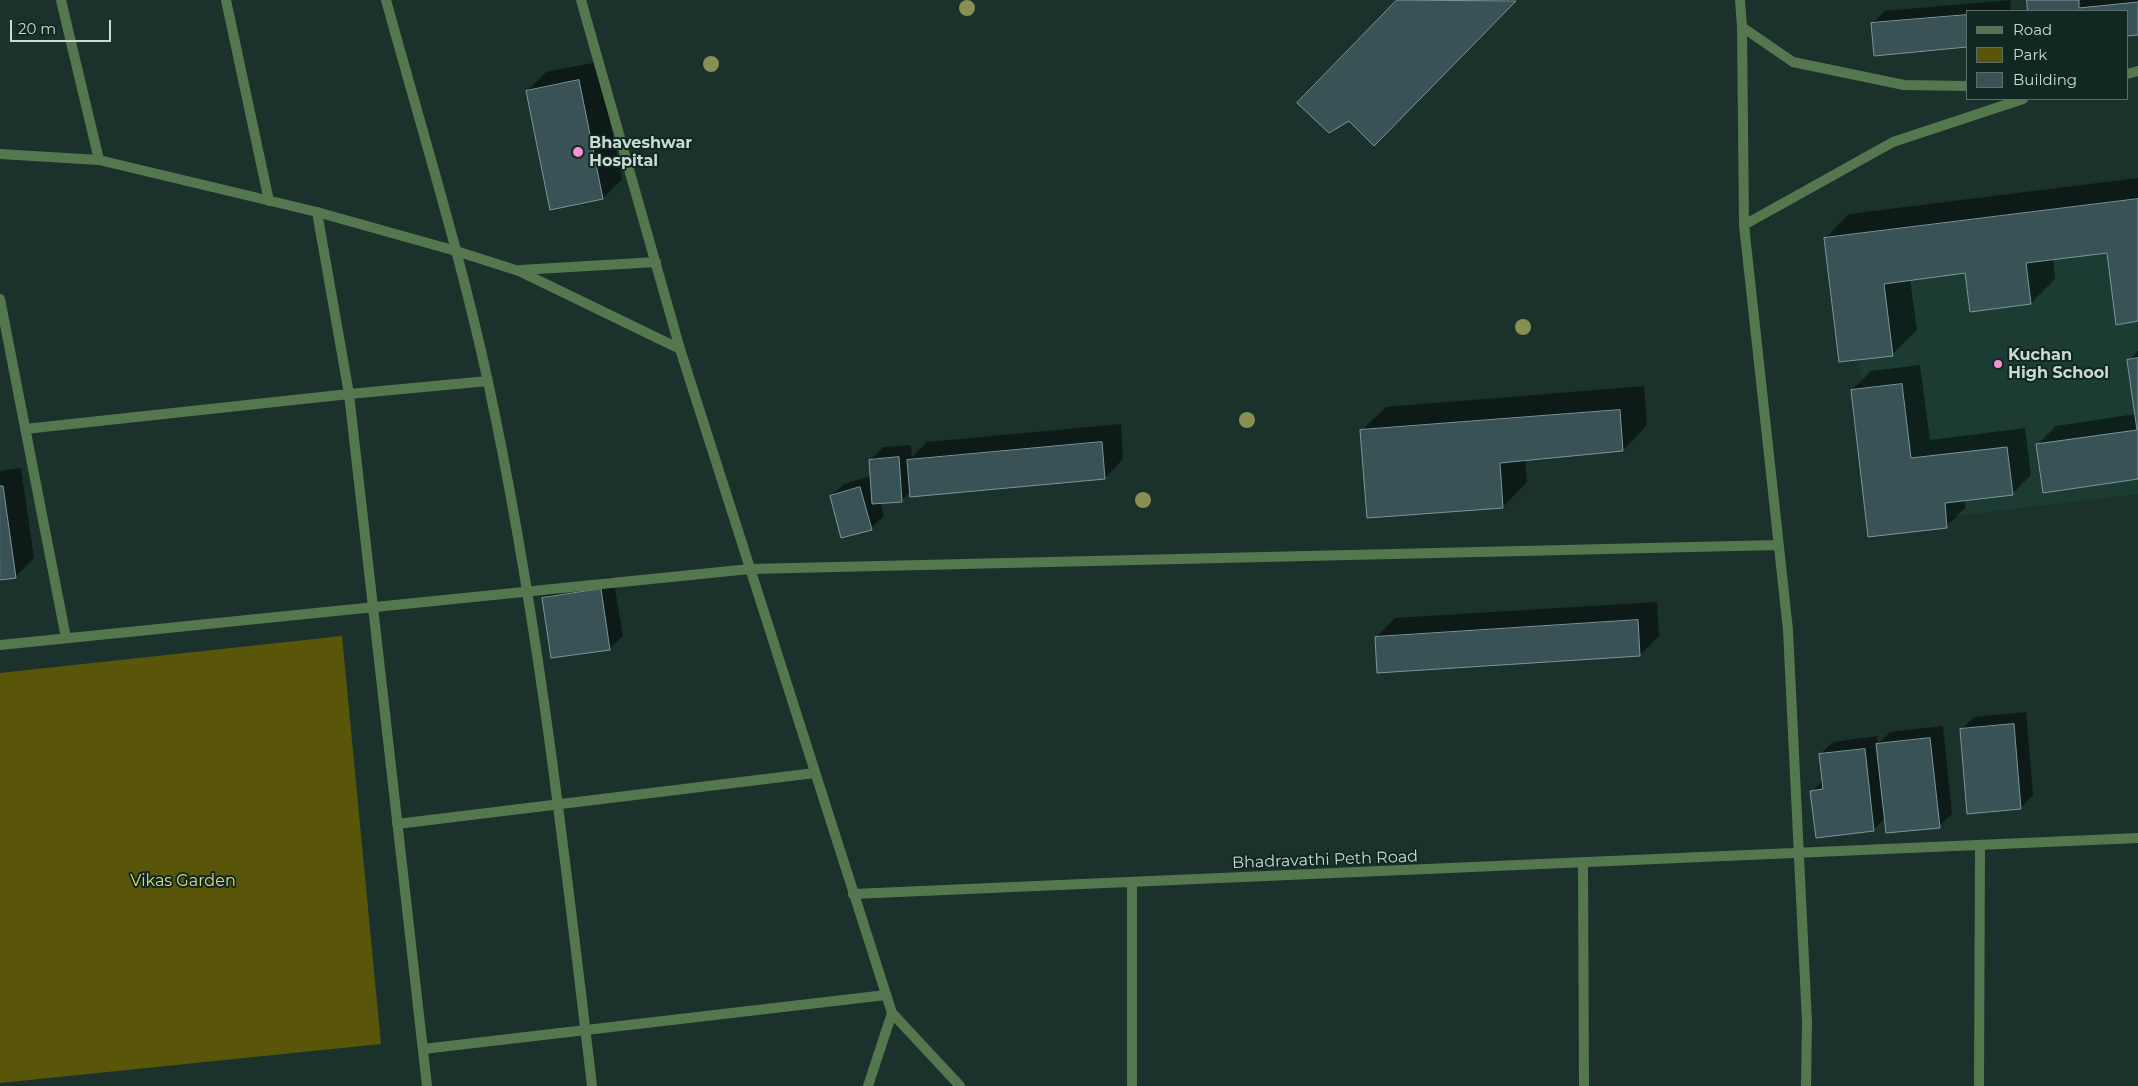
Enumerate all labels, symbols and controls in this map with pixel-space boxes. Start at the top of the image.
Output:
scale bar [12,10,114,42]
legend [1966,10,2128,100]
text: 20 m [18,19,56,38]
text: Road [2013,20,2052,39]
text: Park [2013,45,2047,64]
text: Building [2013,70,2077,89]
place label: Bhaveshwar Hospital [589,133,692,171]
marker: Bhaveshwar Hospital [571,145,585,159]
place label: Kuchan High School [2008,345,2109,383]
marker: Kuchan High School [1992,358,2004,370]
street label: Bhadravathi Peth Road [1232,847,1418,873]
park label: Vikas Garden [130,871,236,891]

